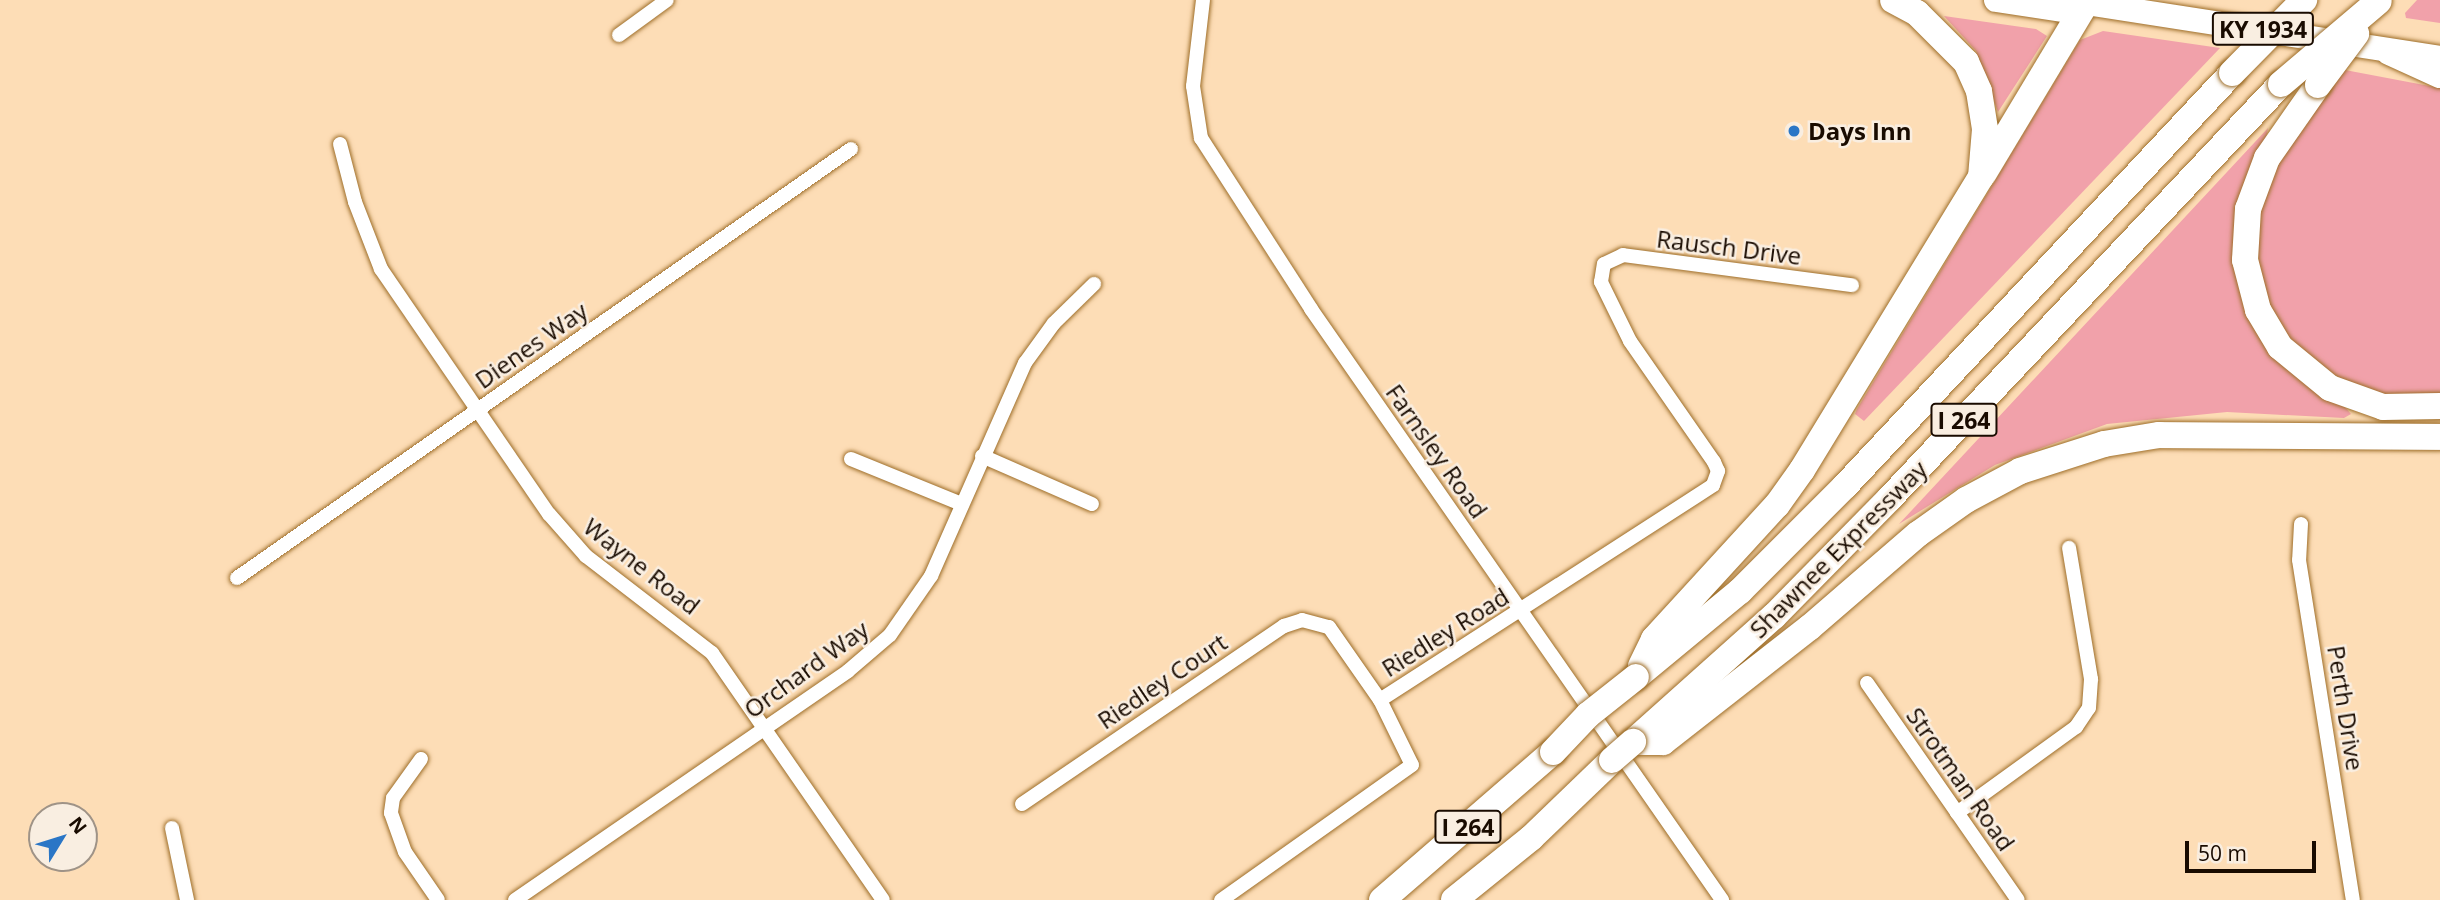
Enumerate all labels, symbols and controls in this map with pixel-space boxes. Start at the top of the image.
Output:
road number: KY 1934 [2210,10,2316,48]
place label: Days Inn [1808,117,1912,145]
marker: Days Inn [1786,123,1802,139]
street label: Rausch Drive [1655,224,1803,270]
street label: Dienes Way [469,296,593,394]
street label: Farnsley Road [1380,379,1494,523]
road number: I 264 [1929,400,1999,440]
street label: Shawnee Expressway [1744,455,1932,643]
street label: Wayne Road [578,512,706,620]
street label: Riedley Road [1376,582,1514,682]
street label: Orchard Way [738,614,874,724]
street label: Riedley Court [1092,627,1232,735]
street label: Perth Drive [2322,644,2370,772]
street label: Strotman Road [1901,702,2021,856]
north arrow [28,802,98,872]
road number: I 264 [1433,807,1503,846]
text: N [63,811,93,839]
scale bar [2188,827,2319,871]
text: 50 m [2198,839,2247,867]

